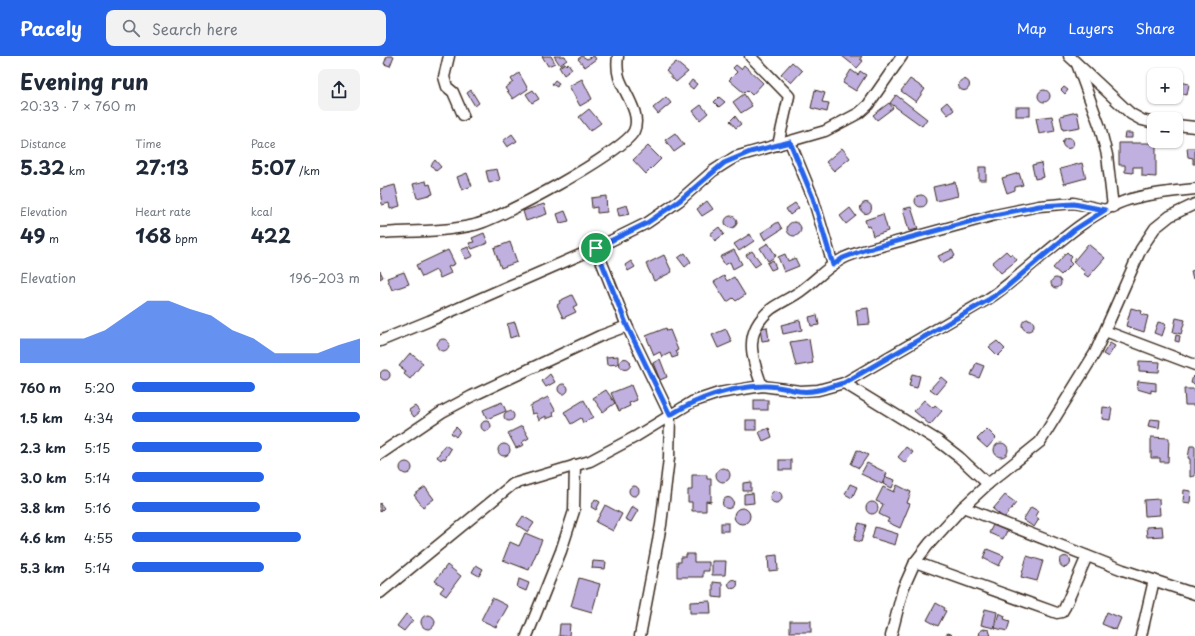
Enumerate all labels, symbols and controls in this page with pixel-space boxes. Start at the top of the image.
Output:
search box [106,10,386,46]
text: Pacely [20,14,82,42]
icon: search [120,17,142,39]
text: Search here [152,17,238,40]
text: Map [1017,18,1047,39]
text: Layers [1069,18,1114,39]
text: Share [1136,18,1175,39]
text: Evening run [20,64,149,97]
map controls [1147,68,1183,148]
button: + [1147,68,1183,104]
button: share [318,69,360,111]
text: 20:33 · 7 × 760 m [20,96,136,115]
button: − [1147,112,1183,148]
text: Distance [20,135,66,152]
text: Time [135,135,161,152]
text: Pace [251,135,275,152]
text: 5.32 [20,152,65,182]
text: 27:13 [135,152,189,182]
text: 5:07 [251,152,296,182]
text: km [65,162,85,179]
text: /km [296,162,320,179]
text: Elevation [20,203,67,220]
text: Heart rate [135,203,191,220]
text: kcal [251,203,273,220]
text: 49 [20,220,45,250]
text: 168 [135,220,172,250]
text: 422 [251,220,291,250]
text: m [45,230,59,247]
text: bpm [172,230,198,247]
pin [579,231,613,265]
icon: arrive [585,237,607,259]
text: Elevation [20,268,76,287]
text: 196–203 m [289,268,360,287]
text: 760 m [20,378,61,397]
text: 5:20 [84,378,115,397]
text: 1.5 km [20,408,63,427]
text: 4:34 [84,408,114,427]
text: 2.3 km [20,438,66,457]
text: 5:15 [84,438,110,457]
text: 3.0 km [20,468,67,487]
text: 5:14 [84,468,111,487]
text: 3.8 km [20,498,65,517]
text: 5:16 [84,498,111,517]
text: 4.6 km [20,528,66,547]
text: 4:55 [84,528,113,547]
text: 5.3 km [20,558,65,577]
text: 5:14 [84,558,111,577]

